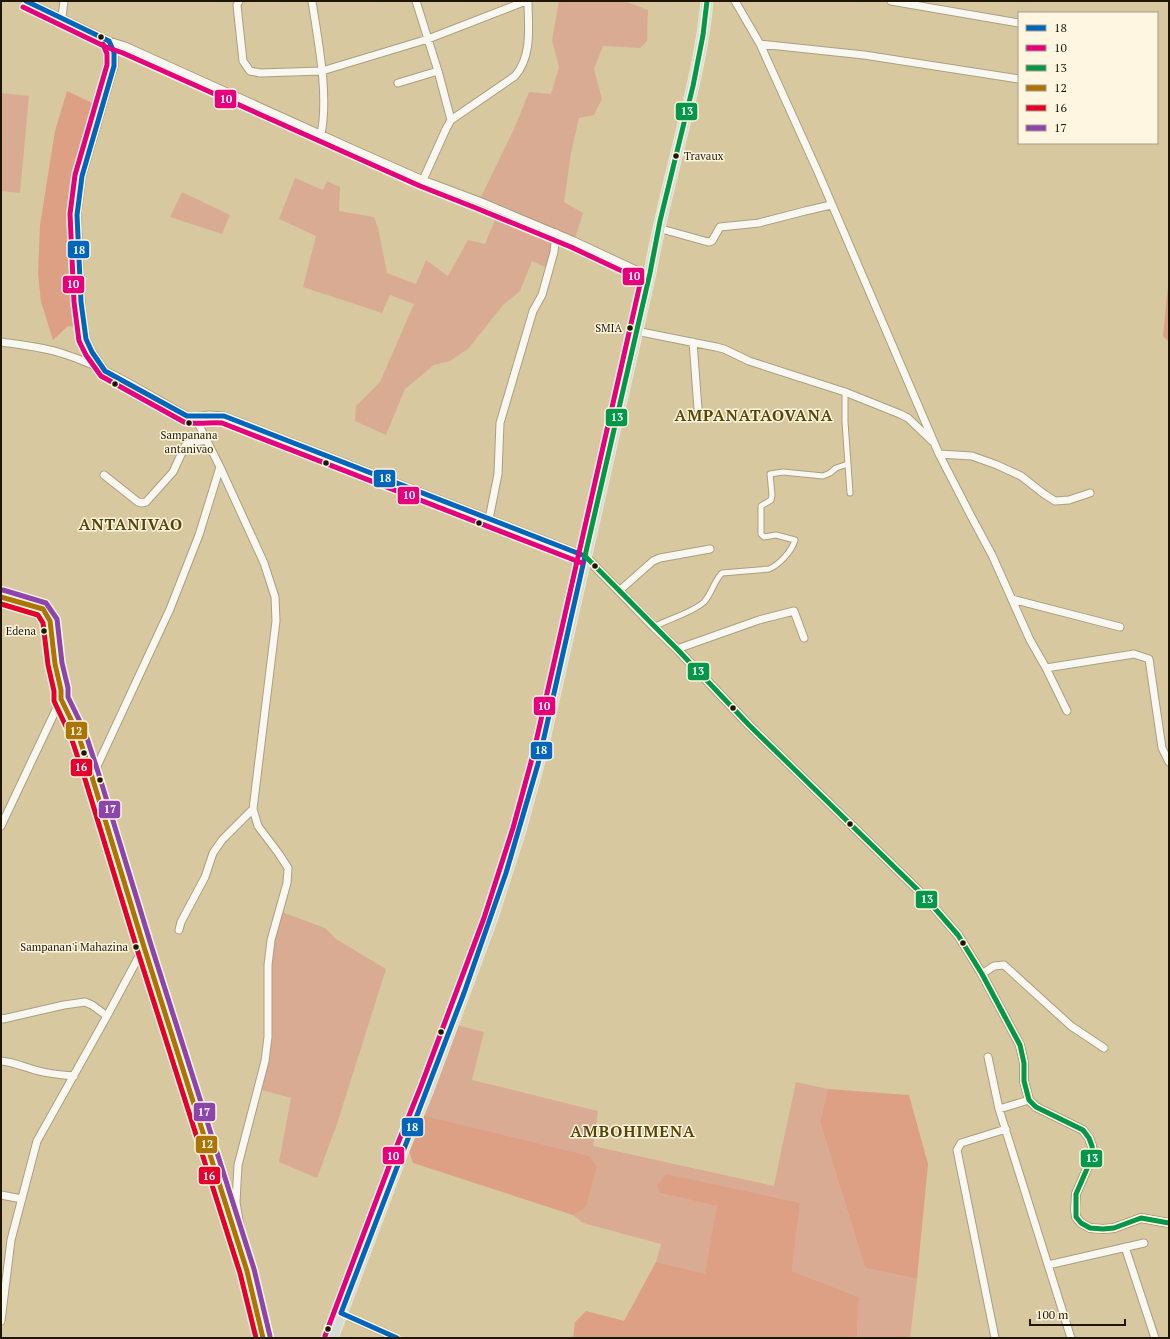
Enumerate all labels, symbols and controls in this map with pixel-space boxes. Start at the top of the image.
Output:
legend [1018,12,1158,144]
text: 18 [1054,20,1067,35]
unlabelled marker [96,32,106,42]
text: 10 [1054,40,1067,55]
text: 13 [1054,60,1067,75]
text: 12 [1054,80,1067,95]
line badge: 10 [214,89,237,109]
text: 10 [220,92,232,106]
text: 16 [1054,100,1067,115]
line badge: 13 [675,102,698,121]
text: 13 [681,104,693,118]
text: 17 [1054,120,1067,135]
place label: Travaux [684,149,724,163]
marker: Travaux [671,151,681,161]
line badge: 18 [67,240,90,259]
text: 18 [73,243,85,257]
line badge: 10 [622,267,645,286]
text: 10 [628,269,640,283]
line badge: 10 [62,275,85,294]
text: 10 [67,277,79,291]
place label: SMIA [595,321,622,335]
marker: SMIA [625,323,635,333]
unlabelled marker [110,379,120,389]
district label: AMPANATAOVANA [675,404,833,426]
line badge: 13 [605,408,628,427]
text: 13 [611,410,623,424]
marker: Sampanana antanivao [184,418,194,428]
place label: Sampanana antanivao [161,428,218,456]
unlabelled marker [321,458,331,468]
line badge: 18 [373,469,396,488]
text: 18 [379,471,391,485]
line badge: 10 [397,486,420,505]
text: 10 [403,488,415,502]
district label: ANTANIVAO [79,513,183,535]
unlabelled marker [474,518,484,528]
unlabelled marker [590,561,600,571]
place label: Edena [6,624,36,638]
marker: Edena [39,626,49,636]
line badge: 13 [687,662,710,681]
text: 13 [692,664,704,678]
line badge: 10 [533,696,556,716]
text: 10 [538,699,550,713]
unlabelled marker [728,703,738,713]
line badge: 12 [65,721,88,740]
text: 12 [70,724,82,738]
line badge: 18 [530,741,553,760]
text: 18 [535,743,547,757]
unlabelled marker [79,748,89,758]
line badge: 16 [70,758,93,777]
text: 16 [75,760,87,774]
unlabelled marker [95,775,105,785]
line badge: 17 [98,800,121,819]
text: 17 [104,802,116,816]
unlabelled marker [845,819,855,829]
line badge: 13 [915,890,938,909]
text: 13 [921,892,933,906]
unlabelled marker [958,938,968,948]
place label: Sampanan'i Mahazina [20,940,128,954]
marker: Sampanan'i Mahazina [131,942,141,952]
unlabelled marker [436,1027,446,1037]
line badge: 17 [193,1102,216,1122]
text: 17 [198,1105,210,1119]
line badge: 18 [401,1117,424,1137]
text: 18 [406,1120,418,1134]
district label: AMBOHIMENA [570,1120,696,1142]
line badge: 12 [195,1135,218,1154]
text: 12 [201,1137,213,1151]
line badge: 10 [382,1146,405,1165]
text: 10 [387,1149,399,1163]
line badge: 13 [1080,1149,1103,1168]
text: 13 [1086,1151,1098,1165]
line badge: 16 [198,1166,221,1185]
text: 16 [203,1169,215,1183]
scale bar [1030,1301,1125,1327]
text: 100 m [1036,1307,1069,1322]
unlabelled marker [323,1324,333,1334]

